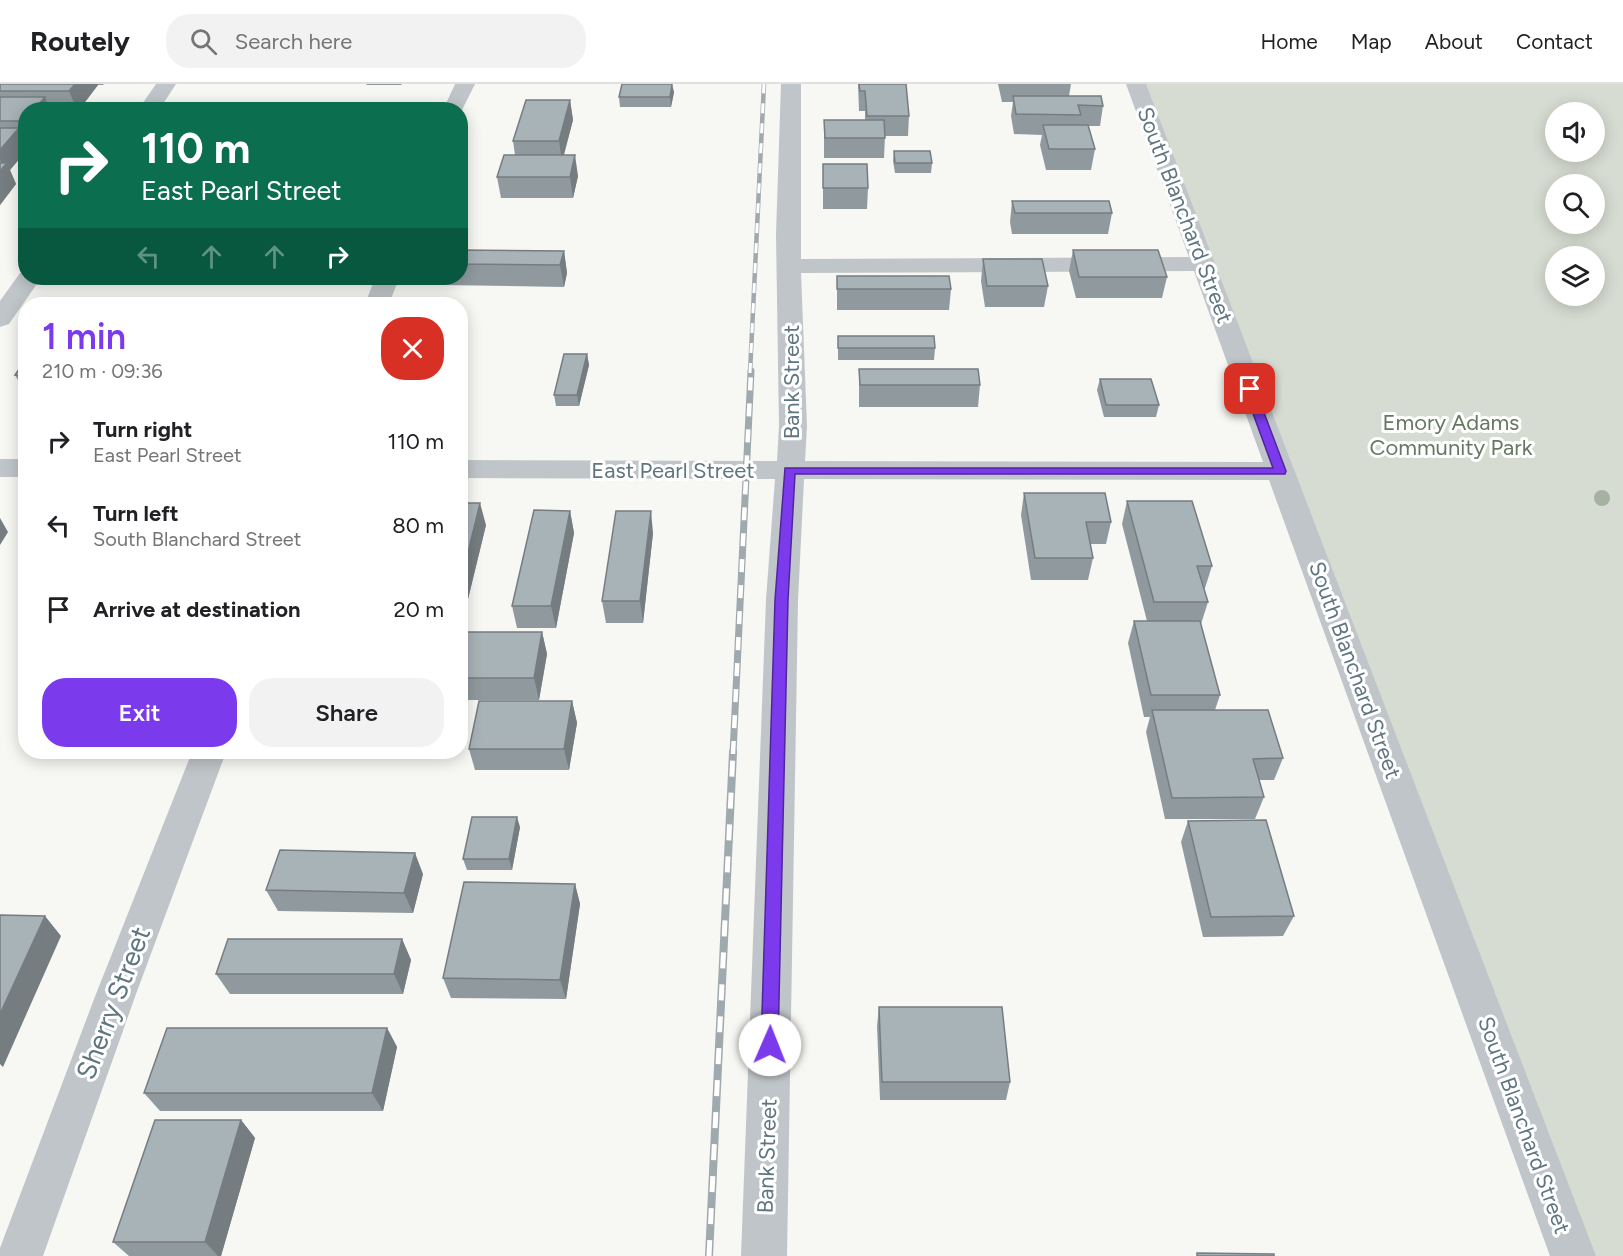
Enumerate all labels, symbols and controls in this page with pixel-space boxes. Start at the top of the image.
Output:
search box [166,14,586,68]
text: Routely [30,24,130,58]
icon: search [187,25,220,58]
text: Search here [235,28,352,55]
text: Home [1261,29,1318,54]
text: Map [1351,29,1392,54]
text: About [1425,29,1483,54]
text: Contact [1516,29,1593,54]
map controls [1545,102,1605,306]
button: sound [1545,102,1605,162]
street label: South Blanchard Street [1131,103,1239,327]
text: 110 m [141,123,250,174]
icon: right [42,126,120,204]
text: East Pearl Street [141,174,341,207]
button: search [1545,174,1605,234]
icon: left [132,240,165,273]
icon: ahead [195,240,228,273]
icon: ahead [258,240,291,273]
icon: right [321,240,354,273]
button: layers [1545,246,1605,306]
text: 1 min [42,315,126,358]
button: close [381,317,444,380]
street label: Bank Street [778,325,805,439]
text: 210 m · 09:36 [42,359,163,383]
pin [1224,363,1275,414]
icon: arrive [1233,372,1266,405]
park label: Emory Adams Community Park [1370,409,1533,461]
text: Turn right [93,416,192,443]
icon: right [42,425,75,458]
text: 110 m [388,428,444,455]
text: East Pearl Street [93,443,241,467]
street label: East Pearl Street [591,457,755,484]
text: Turn left [93,500,179,527]
icon: left [42,509,75,542]
text: 80 m [392,512,444,539]
text: South Blanchard Street [93,527,301,551]
street label: South Blanchard Street [1303,558,1407,782]
icon: arrive [42,593,75,626]
text: Arrive at destination [93,596,301,623]
text: 20 m [393,596,444,623]
button: Exit [42,678,237,747]
button: Share [249,678,444,747]
street label: Sherry Street [69,922,157,1084]
position arrow [738,1013,802,1077]
street label: South Blanchard Street [1472,1013,1576,1237]
street label: Bank Street [752,1098,782,1214]

